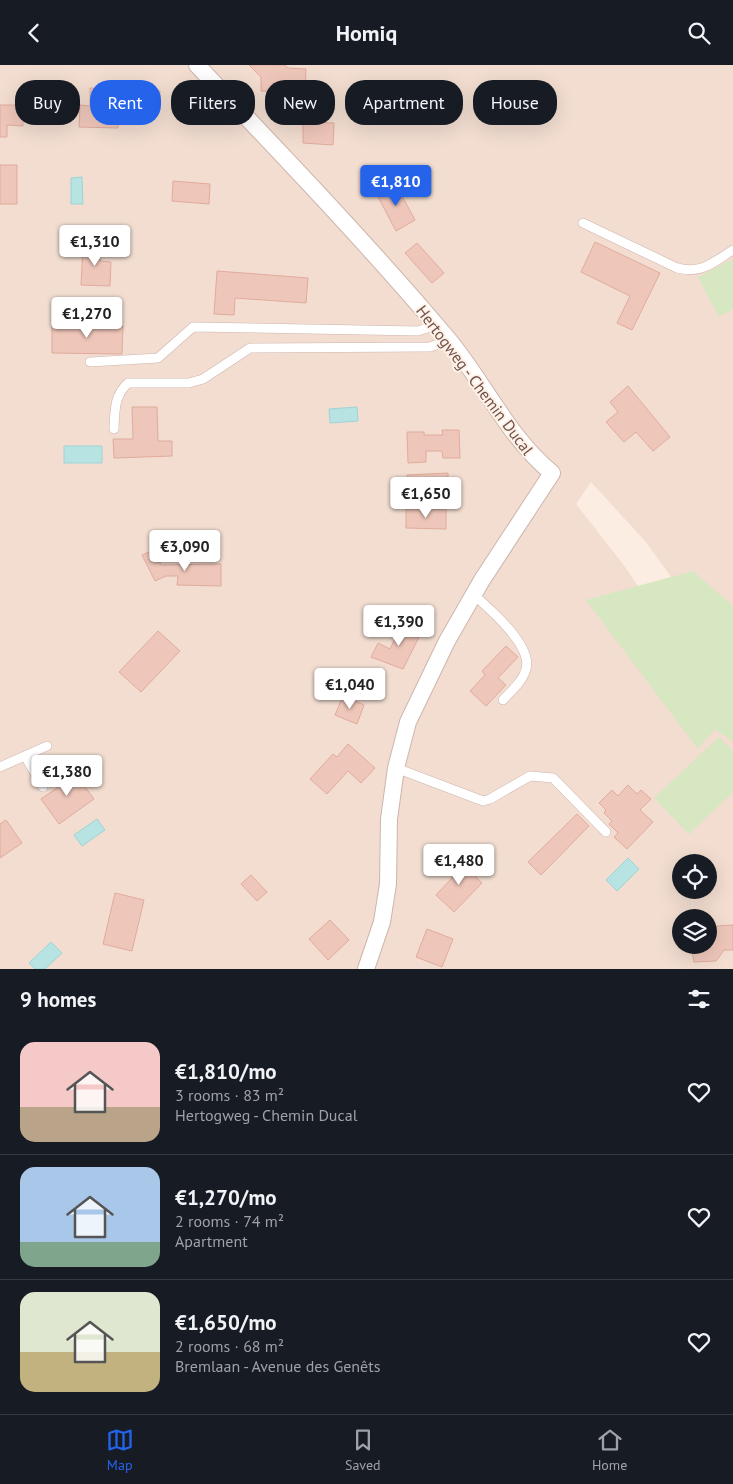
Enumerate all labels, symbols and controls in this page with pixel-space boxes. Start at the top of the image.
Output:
icon: back [20,19,48,47]
text: Homiq [336,19,397,47]
icon: search [685,19,713,47]
chip: Buy [15,80,80,125]
chip: Rent [90,80,161,125]
chip: Filters [171,80,255,125]
chip: New [265,80,335,125]
chip: Apartment [345,80,463,125]
chip: House [473,80,557,125]
pin: €1,810 [355,165,437,207]
text: €1,810 [371,171,421,191]
pin: €1,310 [54,225,136,267]
text: €1,310 [70,231,120,251]
pin: €1,270 [46,297,128,339]
street label: Hertogweg - Chemin Ducal [412,301,538,459]
text: €1,270 [62,303,112,323]
pin: €1,650 [385,477,467,519]
text: €1,650 [401,483,451,503]
pin: €3,090 [144,529,226,572]
text: €3,090 [160,536,210,556]
pin: €1,390 [358,605,440,647]
text: €1,390 [374,611,424,631]
pin: €1,040 [309,667,391,710]
text: €1,040 [325,674,375,694]
pin: €1,380 [26,755,108,797]
text: €1,380 [42,761,92,781]
pin: €1,480 [418,843,500,886]
text: €1,480 [434,850,484,870]
map controls [672,854,717,954]
button: locate [672,854,717,899]
button: layers [672,909,717,954]
icon: filters [685,985,713,1013]
text: 9 homes [20,986,96,1013]
text: €1,810/mo [175,1058,277,1085]
icon: home [60,1062,120,1122]
icon: heart [685,1078,713,1106]
text: 3 rooms · 83 m² [175,1085,284,1105]
text: Hertogweg - Chemin Ducal [175,1105,357,1125]
text: €1,270/mo [175,1184,277,1211]
icon: home [60,1187,120,1247]
icon: heart [685,1203,713,1231]
text: 2 rooms · 74 m² [175,1211,284,1231]
text: Apartment [175,1231,248,1251]
text: €1,650/mo [175,1309,277,1336]
icon: home [60,1312,120,1372]
icon: heart [685,1328,713,1356]
text: 2 rooms · 68 m² [175,1336,284,1356]
text: Bremlaan - Avenue des Genêts [175,1356,380,1376]
tab: Map [106,1426,134,1474]
tab: Saved [345,1426,381,1474]
tab: Home [592,1426,627,1474]

